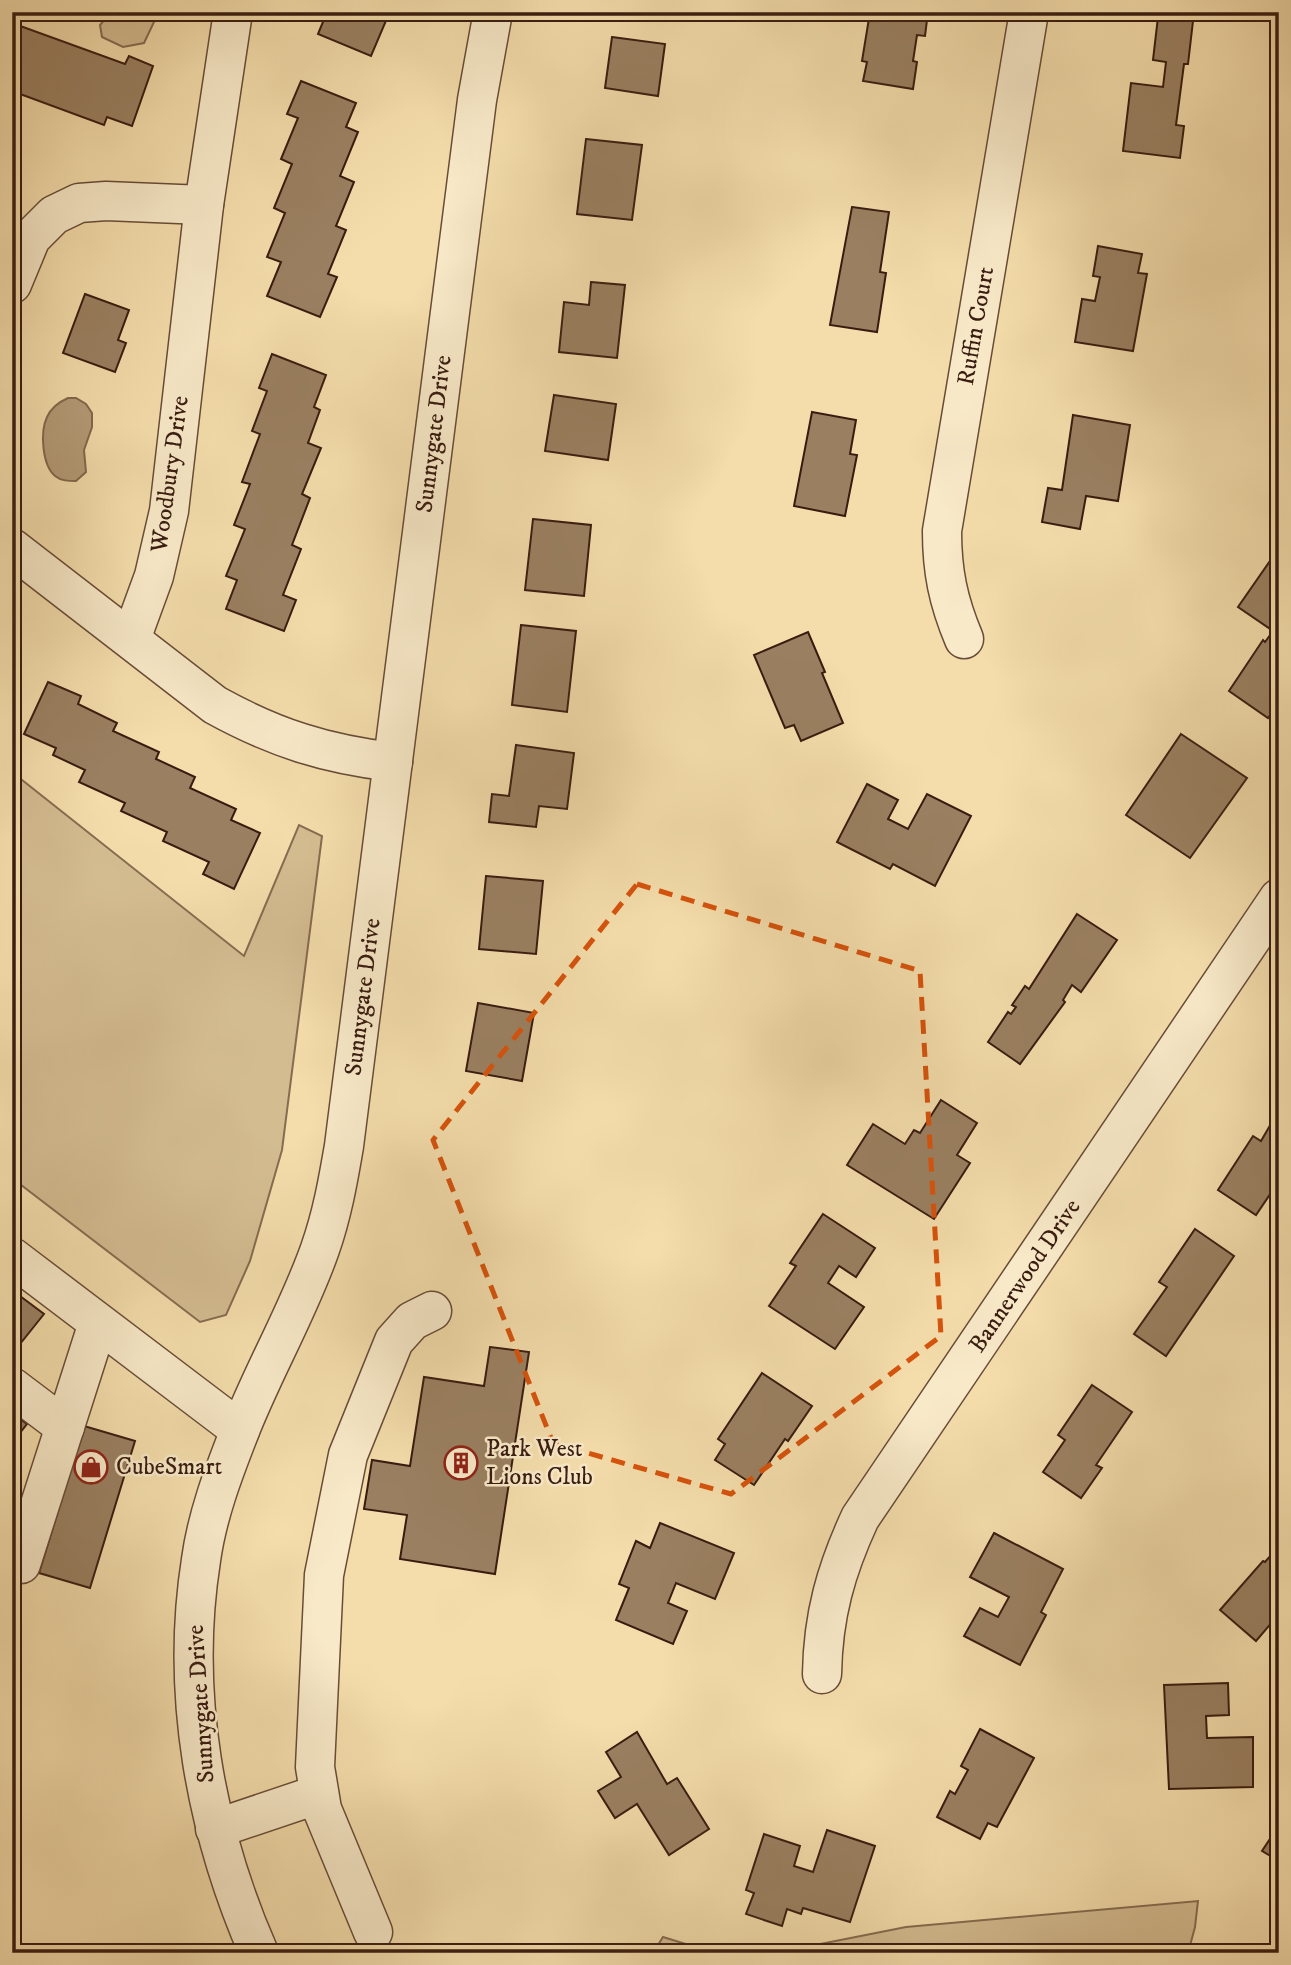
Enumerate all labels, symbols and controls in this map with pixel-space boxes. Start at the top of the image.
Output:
street label: Ruffin Court [951,264,1001,388]
street label: Sunnygate Drive [409,353,459,515]
street label: Woodbury Drive [144,394,196,555]
street label: Sunnygate Drive [338,916,388,1078]
street label: Bannerwood Drive [963,1193,1087,1358]
place label: Park West Lions Club [486,1434,593,1492]
building icon: Park West Lions Club [442,1444,480,1482]
shop icon: CubeSmart [72,1448,110,1486]
place label: CubeSmart [116,1452,222,1482]
street label: Sunnygate Drive [181,1624,221,1784]

